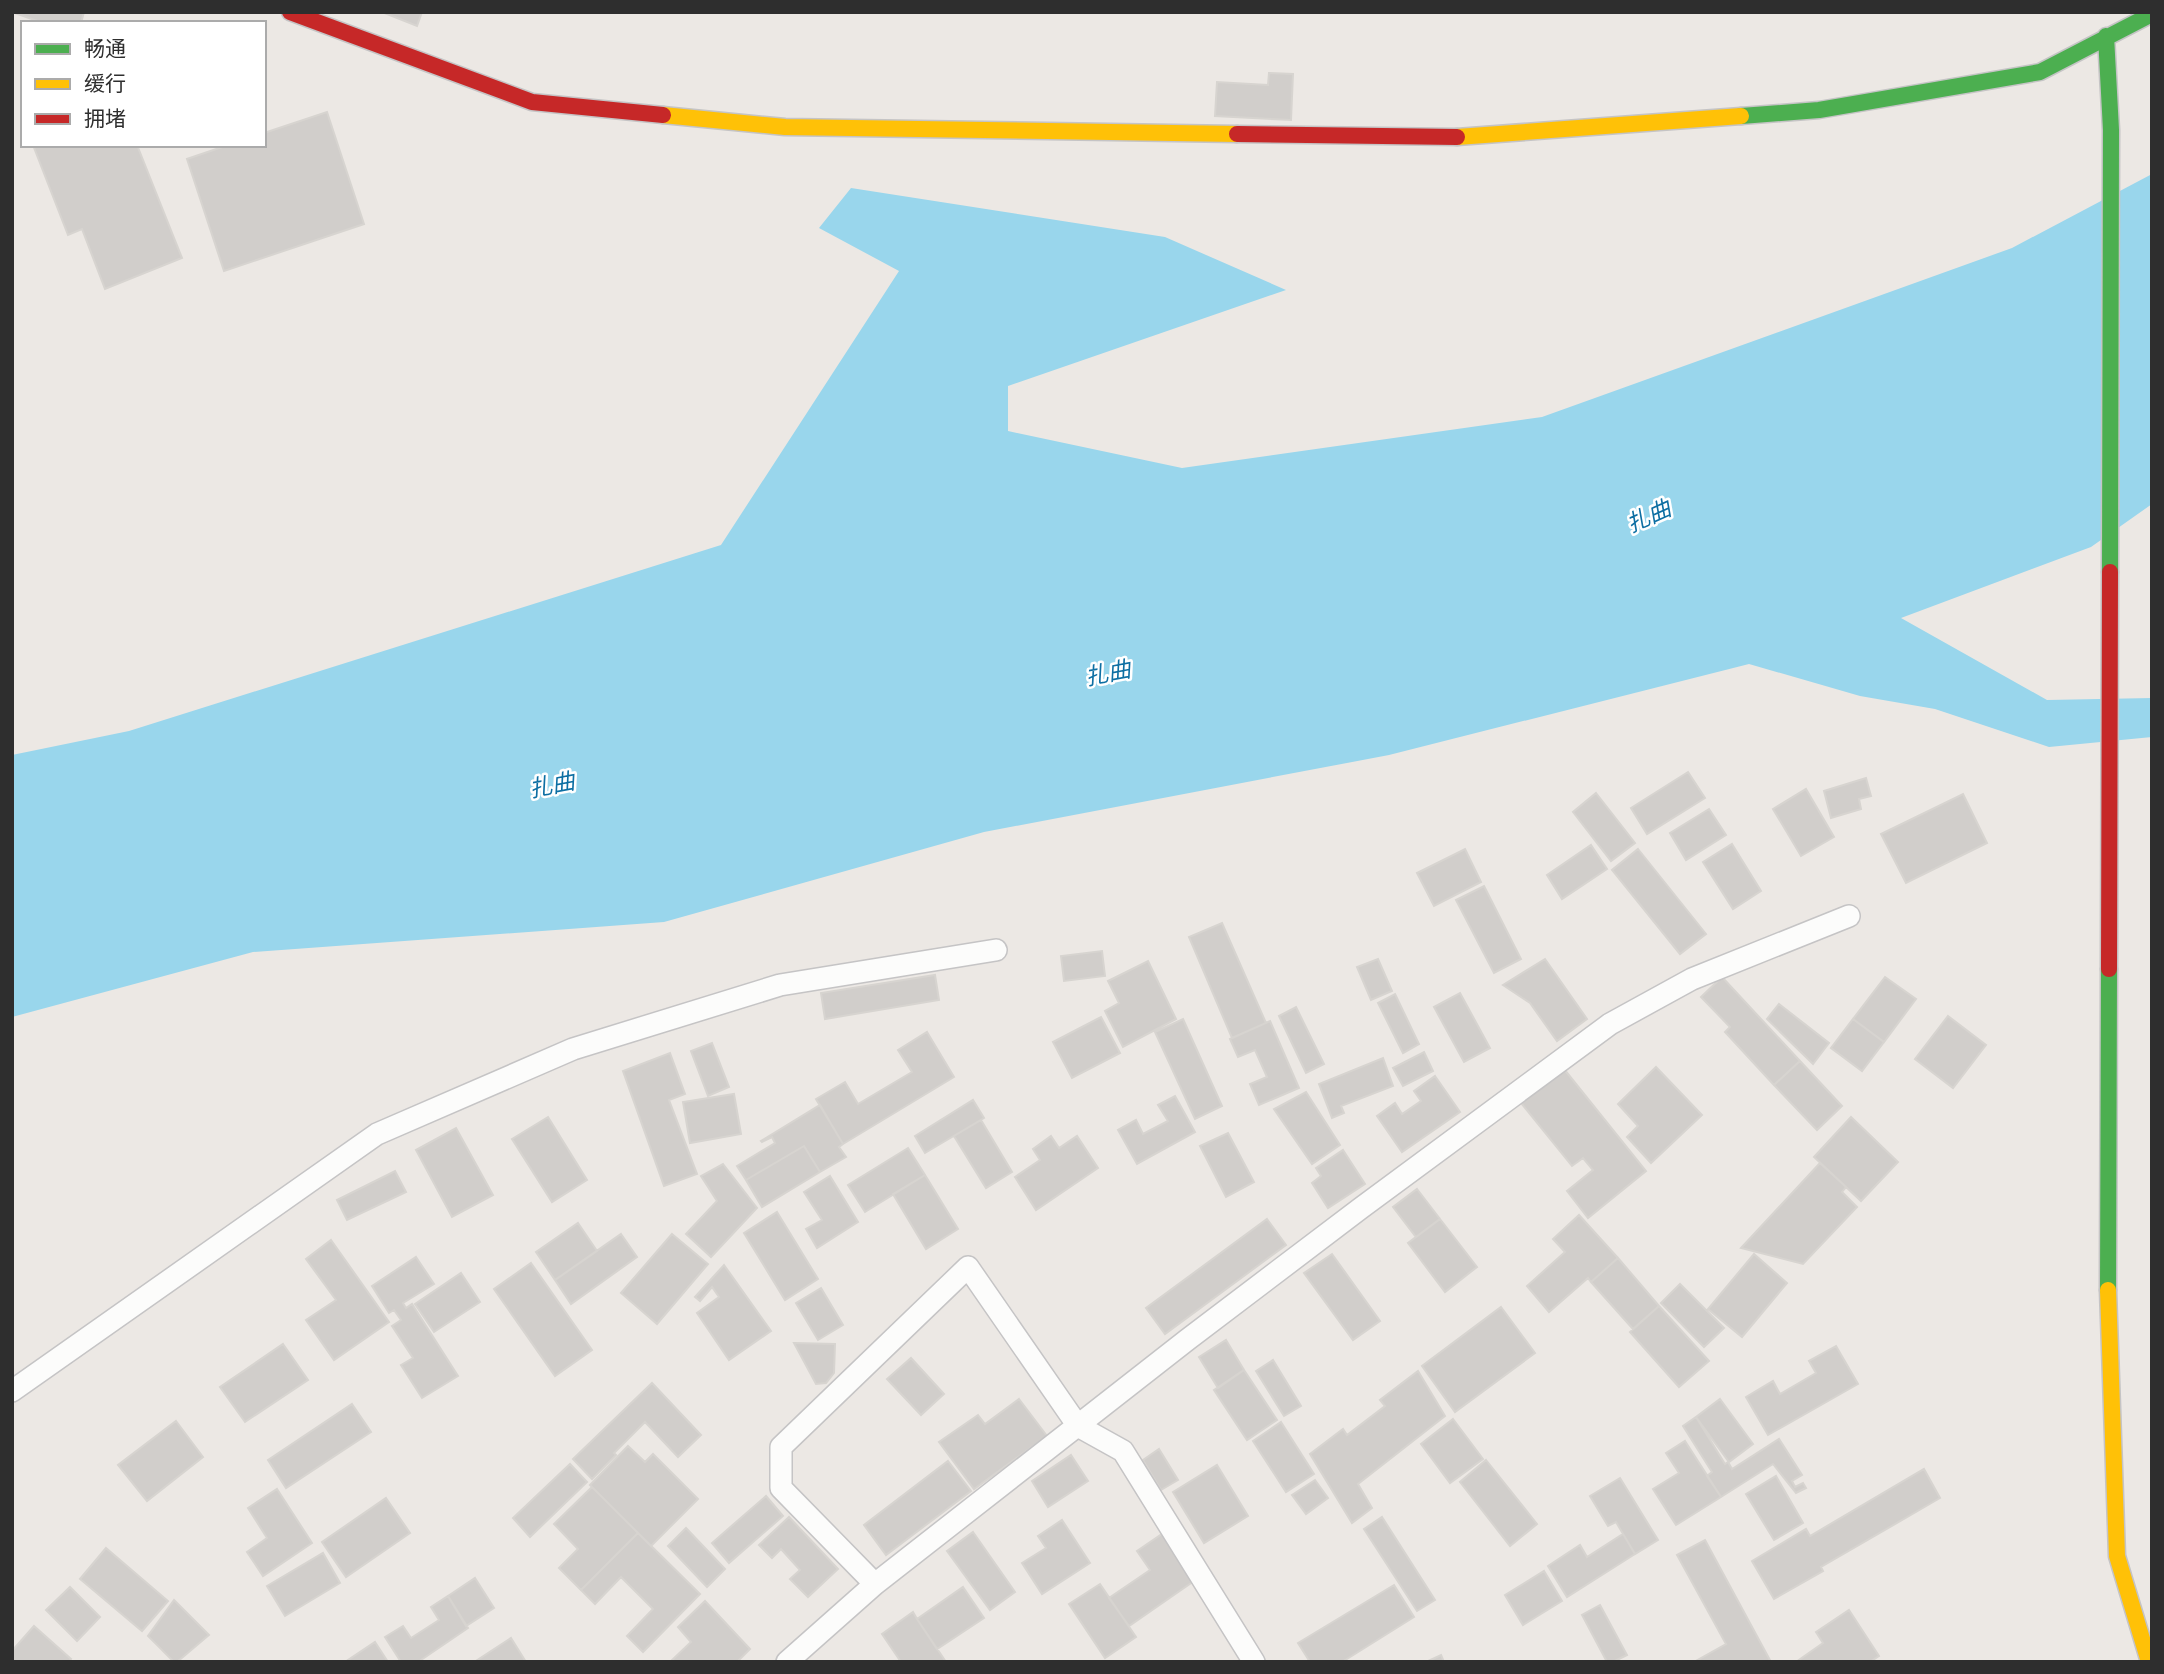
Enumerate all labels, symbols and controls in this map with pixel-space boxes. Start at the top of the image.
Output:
legend [21,21,266,147]
text: 畅通 [84,37,126,62]
text: 缓行 [84,72,126,97]
text: 拥堵 [84,107,126,132]
water label: 扎曲 [1622,494,1678,539]
water label: 扎曲 [1083,655,1135,692]
water label: 扎曲 [527,767,579,804]

